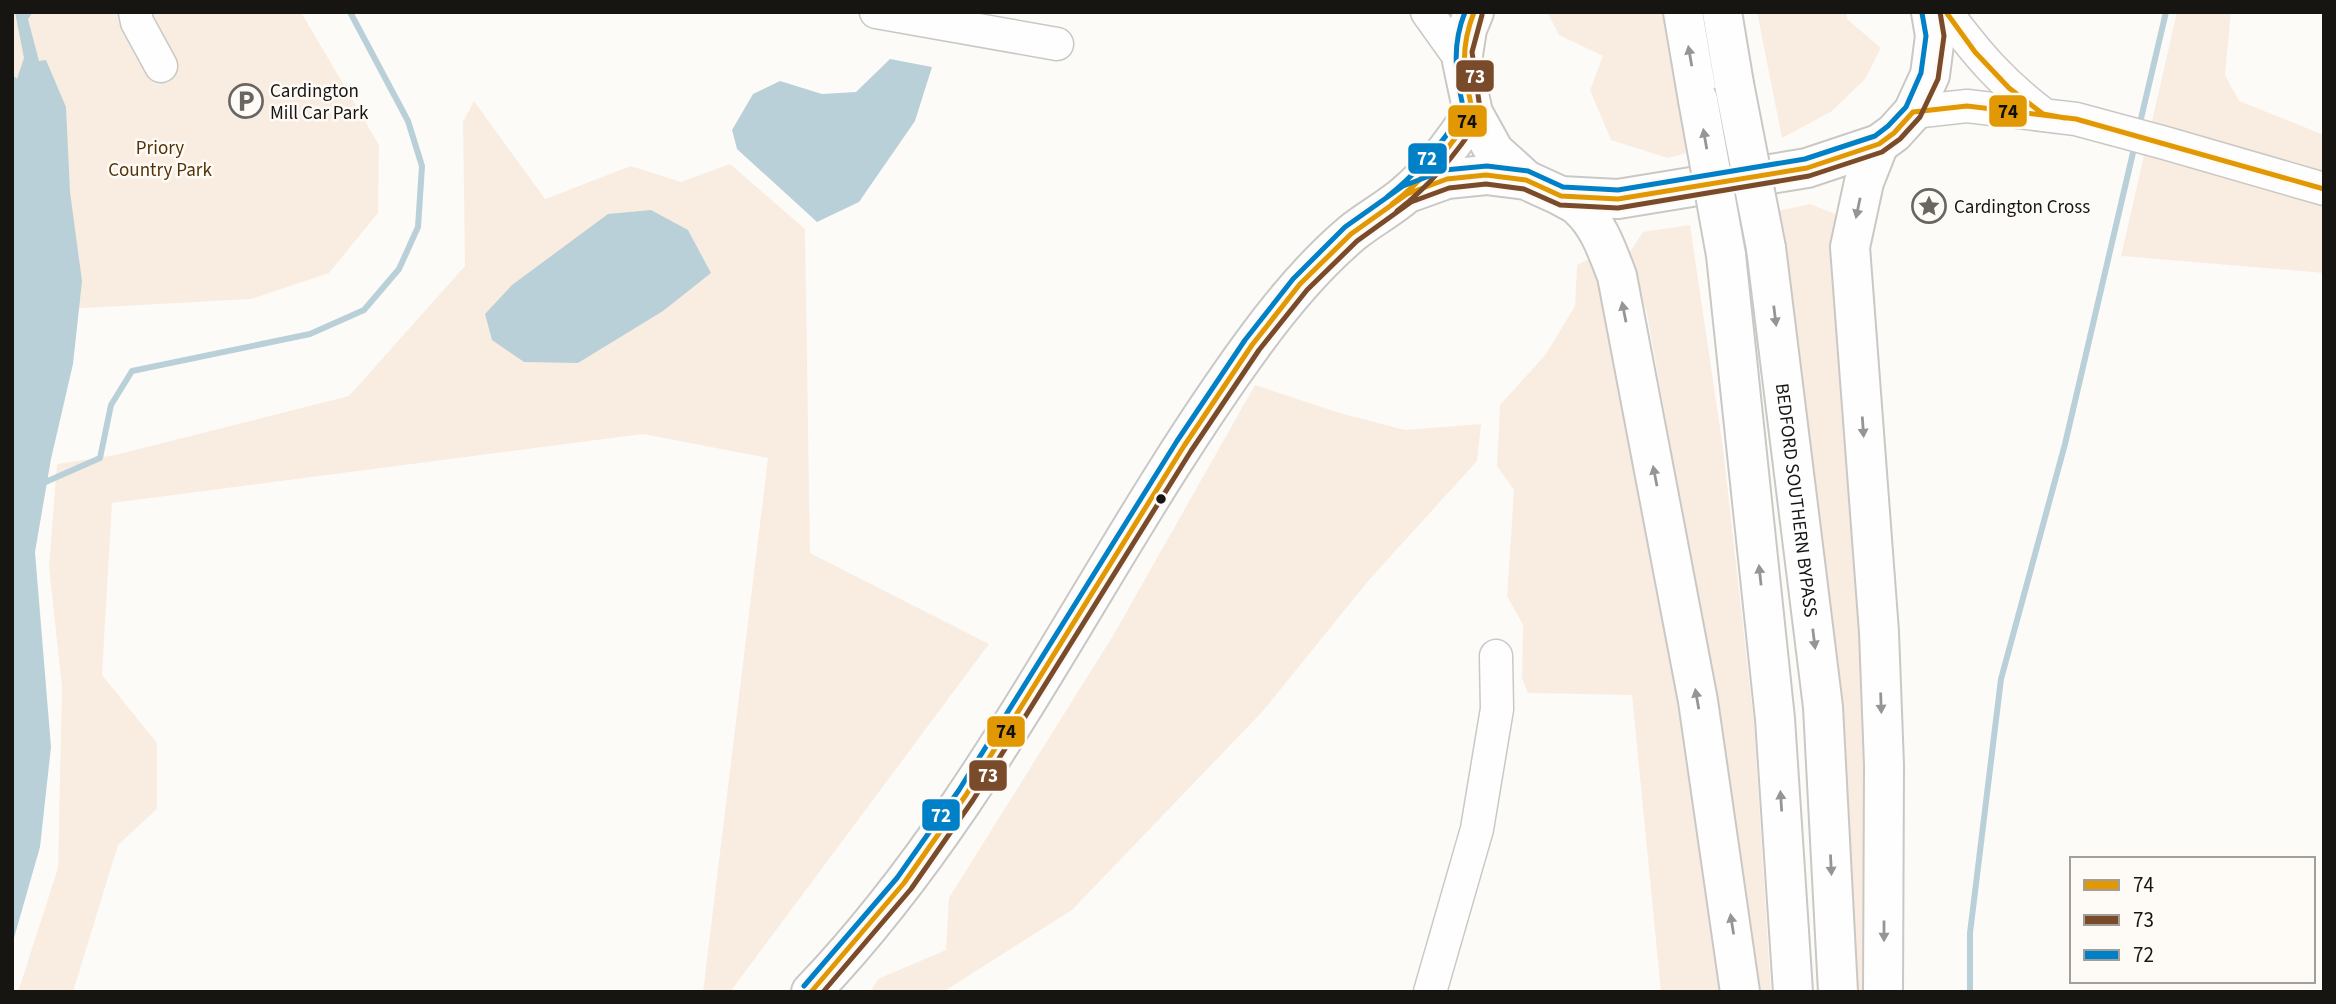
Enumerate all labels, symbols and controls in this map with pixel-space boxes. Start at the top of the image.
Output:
one-way arrow [1684,45,1695,67]
line badge: 73 [1455,59,1495,93]
text: 73 [1465,64,1485,91]
place label: Cardington Mill Car Park [270,78,369,127]
parking icon: Cardington Mill Car Park [227,82,265,120]
line badge: 74 [1988,94,2028,128]
text: 74 [1998,99,2018,126]
line badge: 74 [1447,104,1488,138]
text: 74 [1457,109,1477,136]
one-way arrow [1699,128,1710,150]
park label: Priory Country Park [108,135,212,184]
line badge: 72 [1407,142,1448,175]
text: 72 [1417,146,1437,173]
place icon: Cardington Cross [1910,187,1948,225]
place label: Cardington Cross [1954,194,2090,221]
one-way arrow [1852,197,1863,219]
one-way arrow [1618,301,1629,323]
one-way arrow [1769,305,1780,327]
street label: BEDFORD SOUTHERN BYPASS [1768,382,1824,619]
one-way arrow [1858,417,1869,439]
one-way arrow [1649,465,1660,487]
unlabelled marker [1154,492,1168,506]
one-way arrow [1754,564,1765,586]
one-way arrow [1809,628,1820,650]
one-way arrow [1692,688,1703,710]
one-way arrow [1876,692,1887,714]
line badge: 74 [986,715,1026,748]
text: 74 [996,719,1016,746]
line badge: 73 [968,759,1008,792]
text: 73 [978,763,998,790]
one-way arrow [1775,790,1786,812]
line badge: 72 [921,798,961,832]
text: 72 [931,803,951,830]
one-way arrow [1826,855,1837,877]
legend [2070,857,2315,983]
text: 74 [2133,870,2154,900]
text: 73 [2133,905,2154,935]
one-way arrow [1726,913,1737,935]
one-way arrow [1878,920,1890,942]
text: 72 [2133,940,2154,970]

